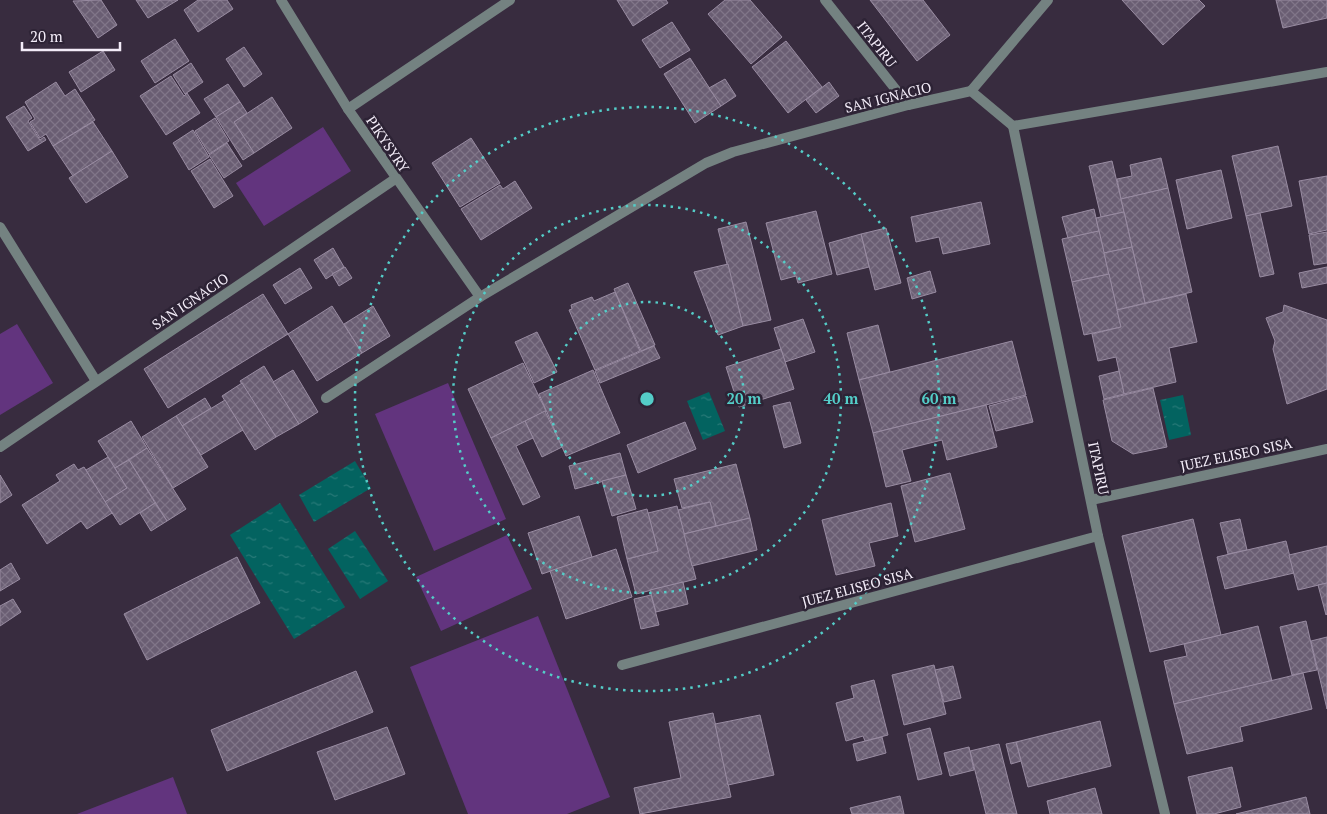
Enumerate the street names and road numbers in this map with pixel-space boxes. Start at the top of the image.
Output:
street label: ITAPIRU [853,17,901,71]
street label: SAN IGNACIO [843,77,933,117]
street label: PIKYSYRY [362,112,414,177]
street label: SAN IGNACIO [148,268,232,334]
street label: JUEZ ELISEO SISA [1178,433,1294,475]
street label: ITAPIRU [1084,440,1114,497]
street label: JUEZ ELISEO SISA [800,563,915,611]

